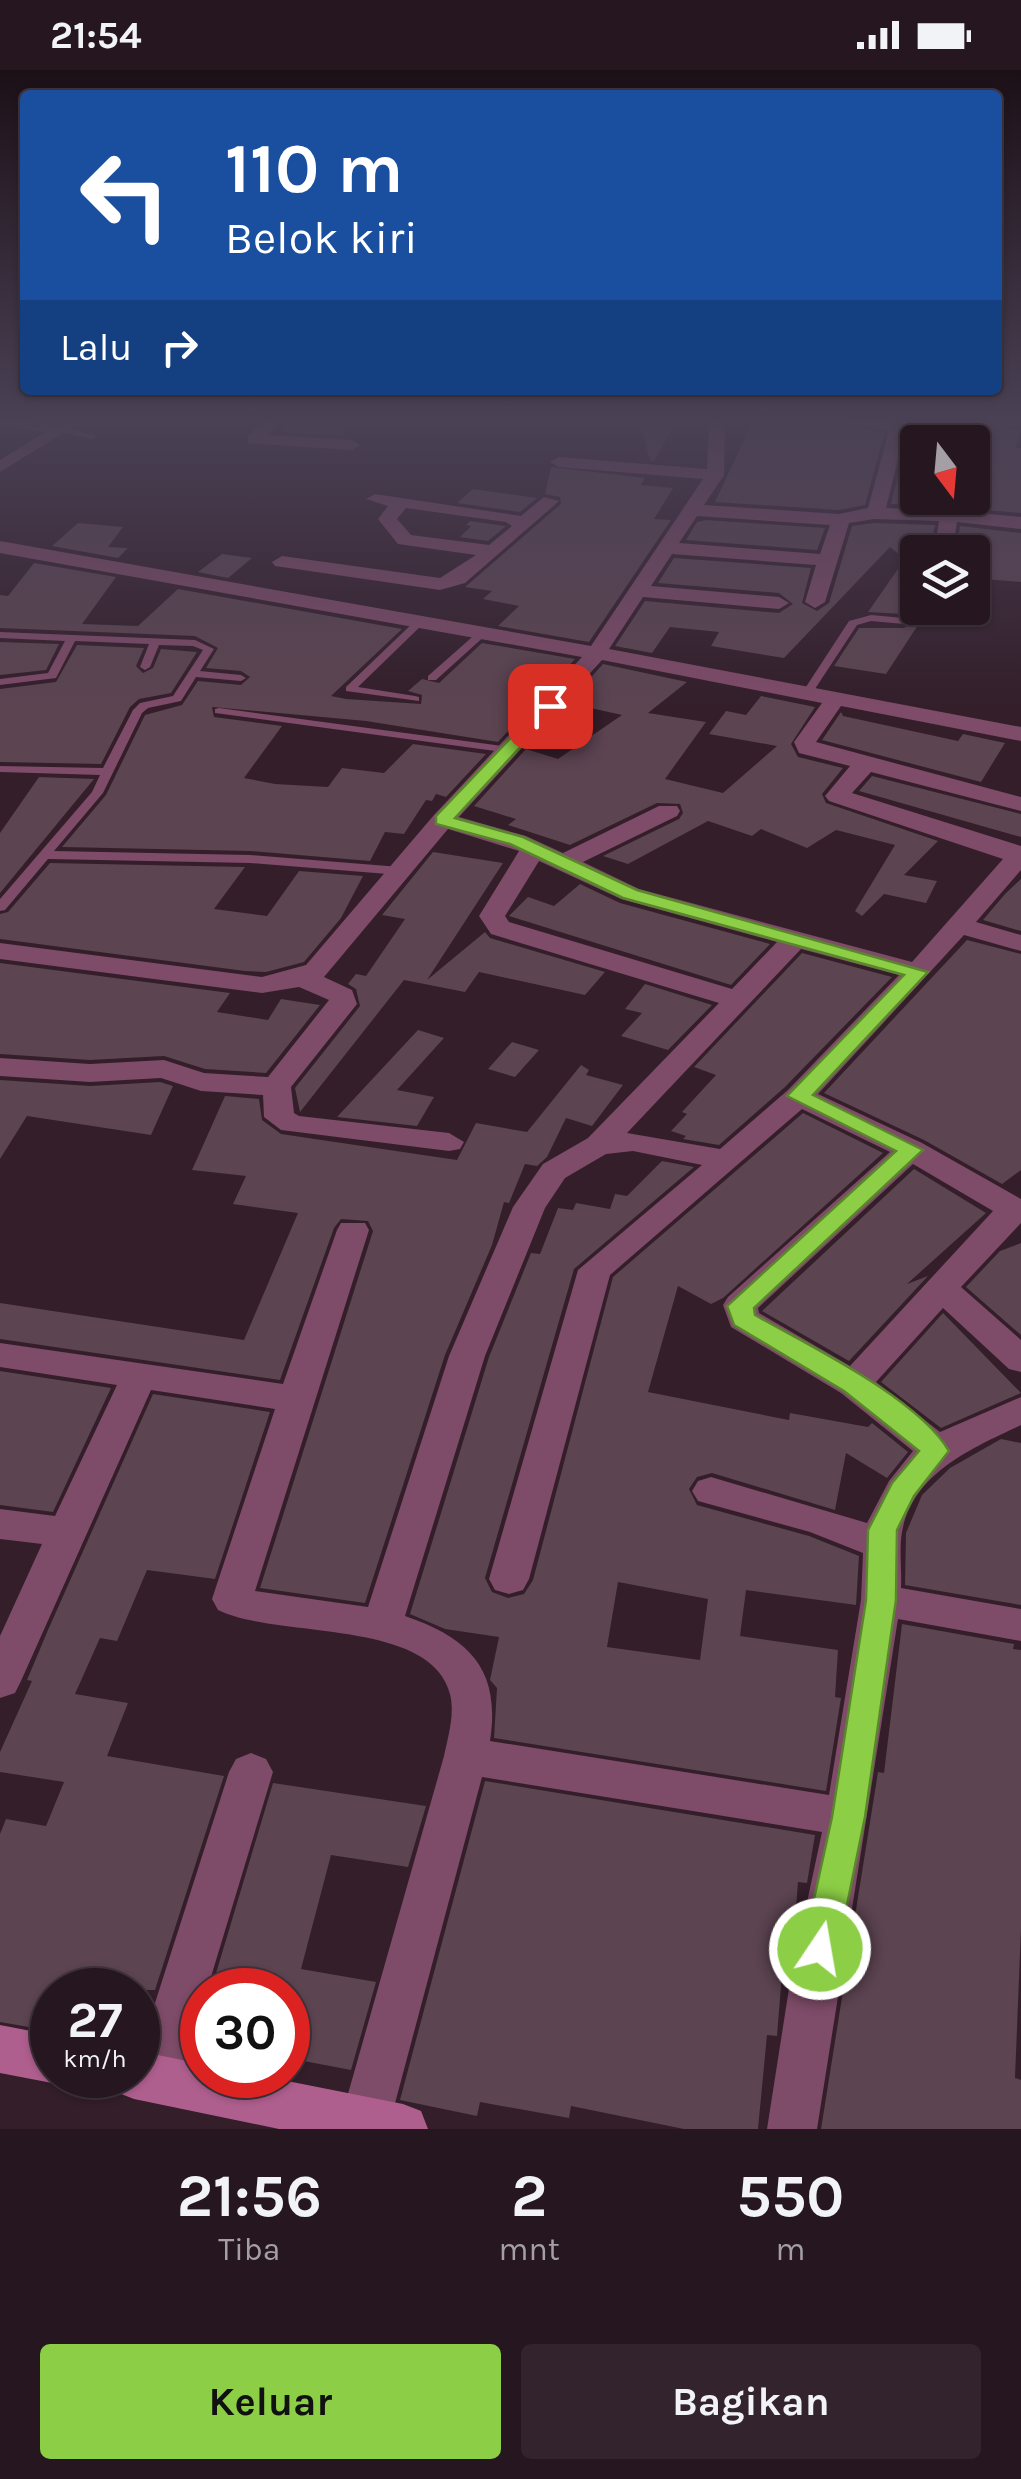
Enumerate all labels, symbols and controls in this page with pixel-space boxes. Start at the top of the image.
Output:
text: 21:54 [50,13,142,58]
text: 110 m [225,128,403,210]
icon: left [60,130,190,260]
text: Belok kiri [225,212,418,264]
icon: right [152,320,207,375]
text: Lalu [60,325,132,370]
north arrow [900,425,990,515]
map controls [900,425,990,625]
button: layers [900,535,990,625]
pin [508,664,593,749]
icon: arrive [523,679,578,734]
position arrow [768,1897,872,2001]
speed limit sign: 30 [180,1968,310,2098]
text: 27 [67,1991,123,2050]
text: km/h [63,2044,127,2073]
text: 21:56 [177,2161,322,2231]
text: 2 [511,2161,547,2231]
text: 550 [737,2161,844,2231]
text: Tiba [218,2231,280,2268]
text: mnt [499,2231,560,2268]
text: m [775,2231,805,2268]
button: Keluar [40,2344,501,2459]
button: Bagikan [521,2344,981,2459]

